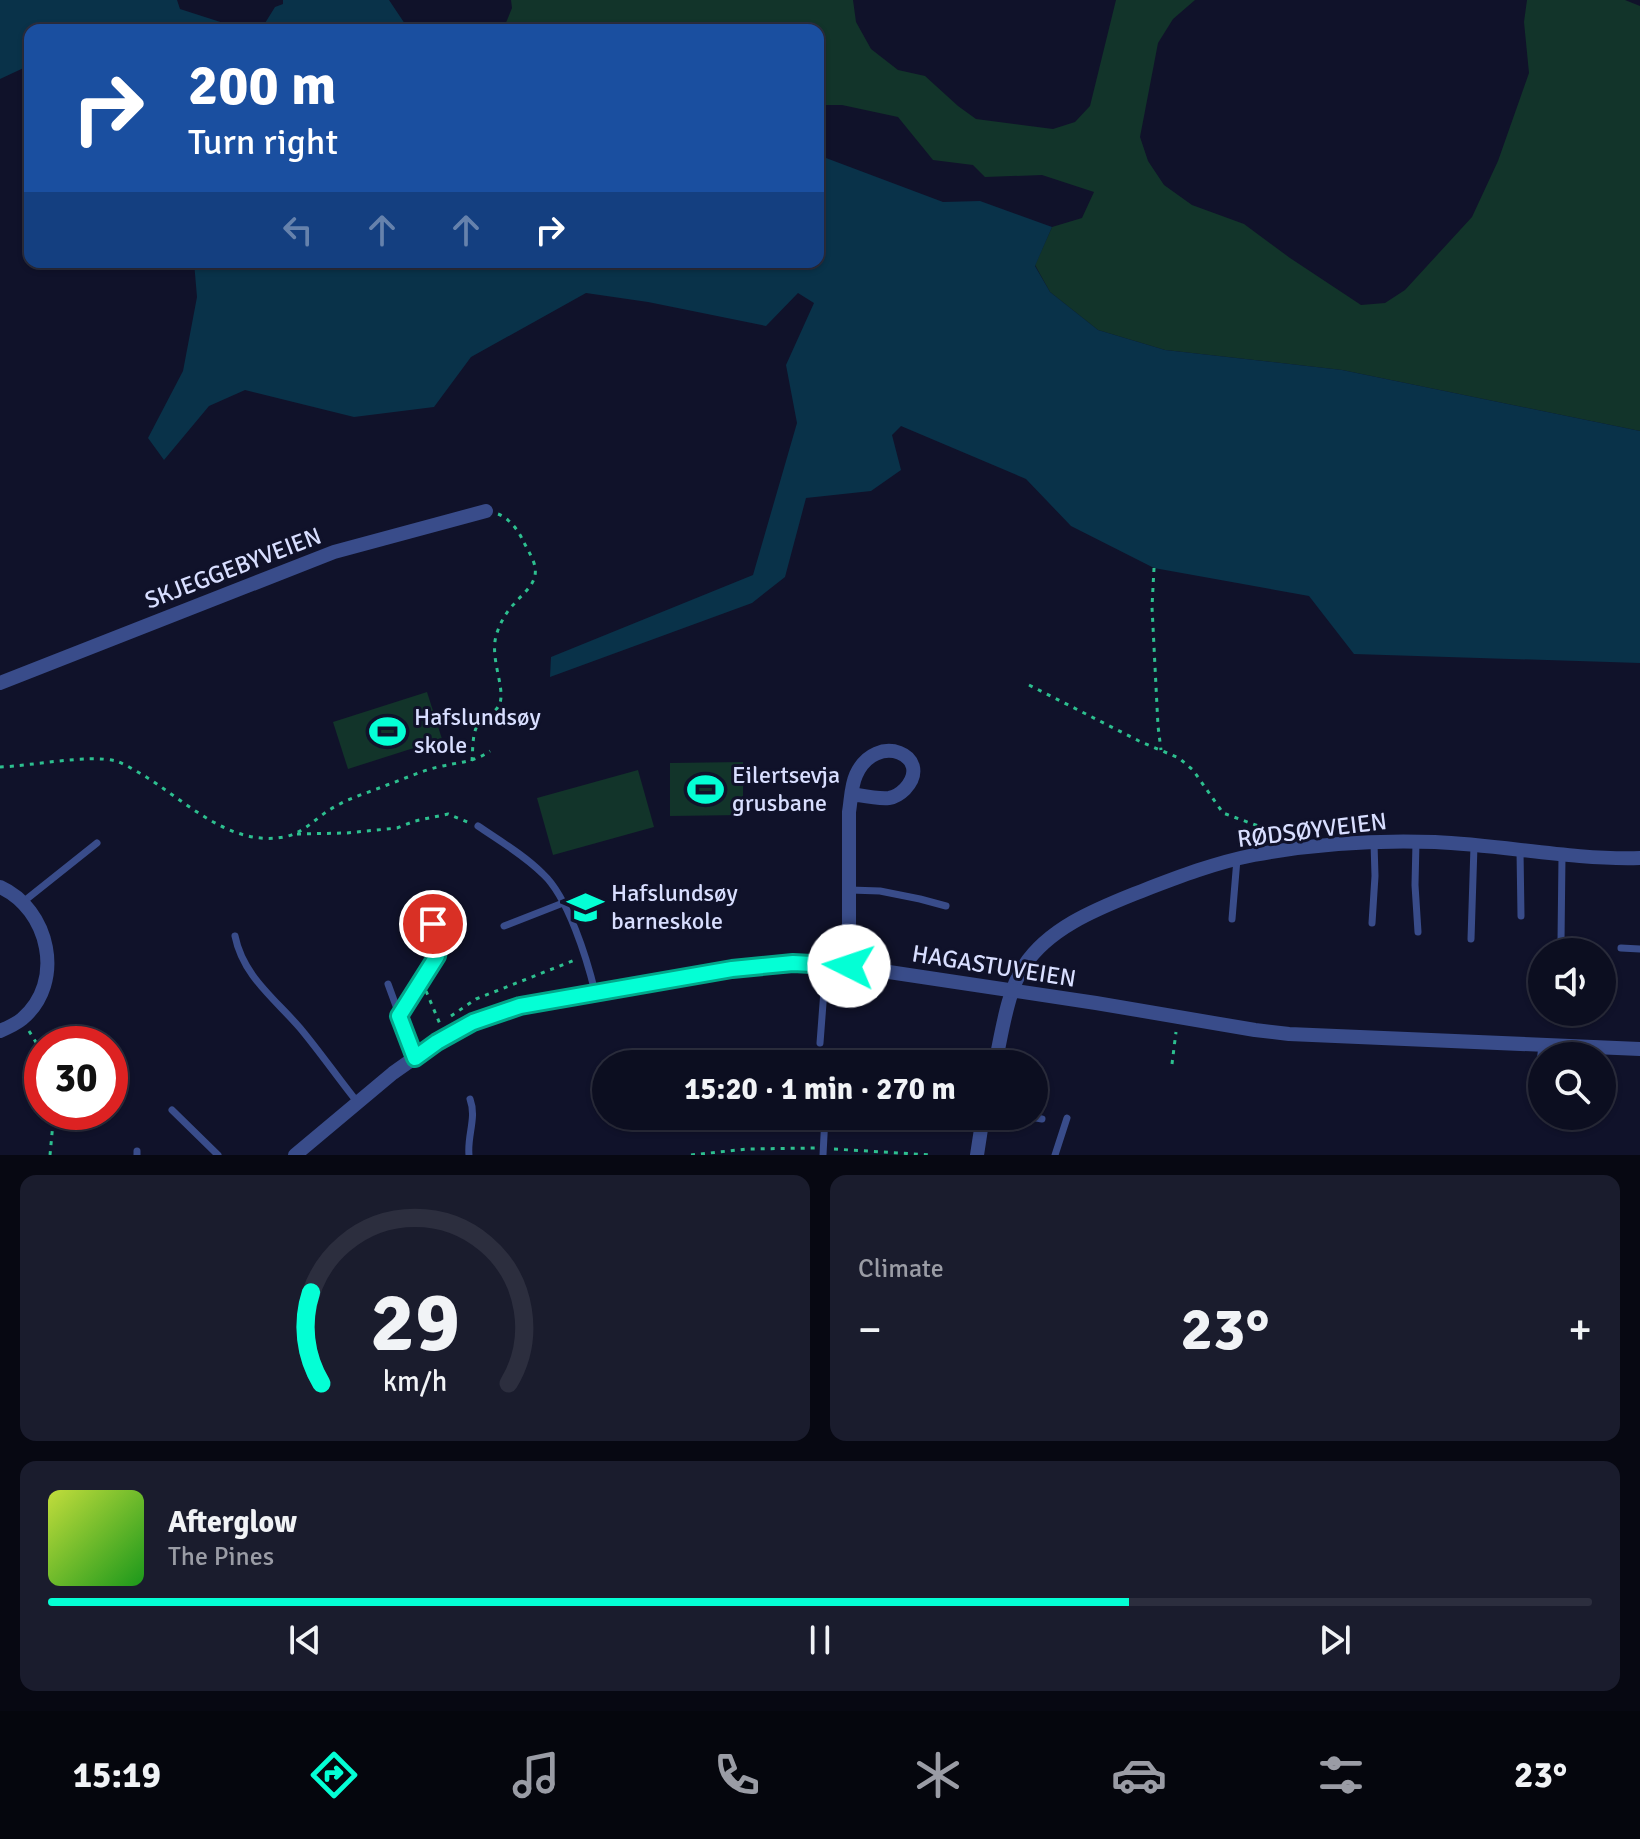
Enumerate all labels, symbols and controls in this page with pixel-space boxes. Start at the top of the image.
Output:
text: 200 m [188,51,336,120]
icon: right [56,56,160,160]
text: Turn right [188,120,338,165]
icon: left [276,208,320,252]
icon: ahead [360,208,404,252]
icon: ahead [444,208,488,252]
icon: right [528,208,572,252]
street label: SKJEGGEBYVEIEN [141,521,325,615]
place label: Hafslundsøy skole [414,702,541,760]
sports icon: Hafslundsøy skole [369,712,407,750]
place label: Eilertsevja grusbane [732,760,840,818]
sports icon: Eilertsevja grusbane [687,770,725,808]
street label: RØDSØYVEIEN [1235,806,1389,854]
place label: Hafslundsøy barneskole [611,878,738,936]
school or university icon: Hafslundsøy barneskole [566,888,604,926]
pin [399,890,467,958]
icon: arrive [411,902,455,946]
position arrow [807,924,891,1008]
street label: HAGASTUVEIEN [910,938,1078,994]
map controls [1528,938,1616,1130]
button: sound [1528,938,1616,1026]
speed limit sign: 30 [24,1026,128,1130]
button: search [1528,1042,1616,1130]
text: 15:20 · 1 min · 270 m [684,1071,956,1108]
text: Climate [858,1253,944,1285]
text: 29 [370,1272,460,1374]
text: 23° [1181,1293,1269,1367]
text: − [858,1303,882,1357]
text: + [1568,1303,1592,1357]
text: km/h [383,1364,447,1399]
text: Afterglow [168,1504,297,1541]
text: The Pines [168,1541,274,1573]
icon: previous [283,1618,327,1662]
icon: pause [798,1618,842,1662]
icon: next [1313,1618,1357,1662]
icon: directions [306,1747,362,1803]
icon: music [508,1747,564,1803]
icon: phone [709,1747,765,1803]
icon: climate [910,1747,966,1803]
icon: car [1111,1747,1167,1803]
icon: filters [1313,1747,1369,1803]
text: 15:19 [73,1753,161,1798]
text: 23° [1514,1753,1567,1798]

